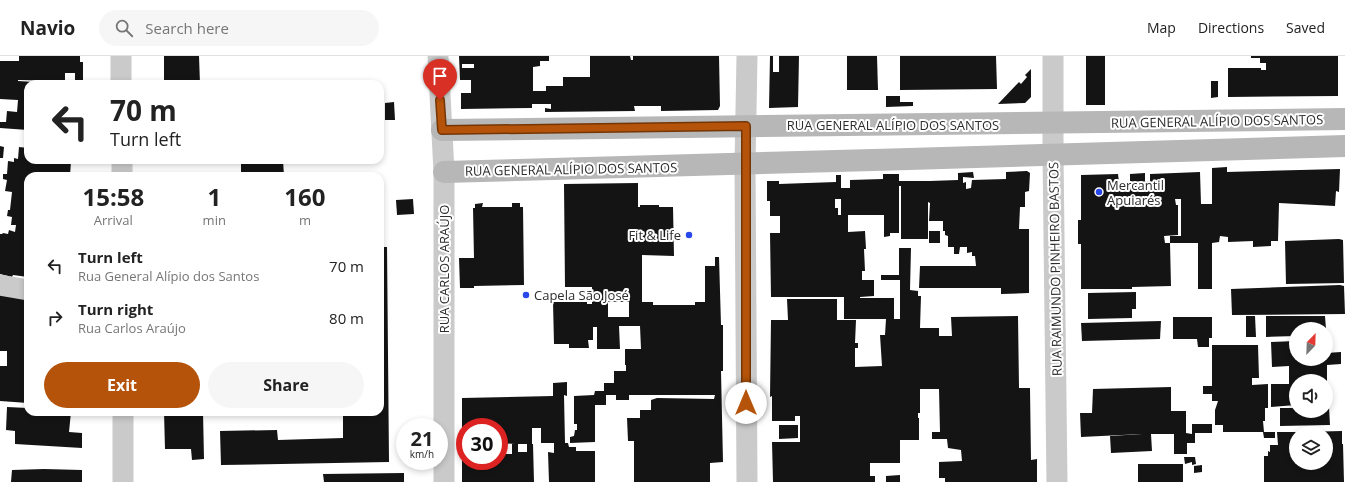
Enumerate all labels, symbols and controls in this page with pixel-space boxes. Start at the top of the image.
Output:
search box [99,10,379,46]
text: Navio [20,15,75,41]
icon: search [113,17,135,39]
text: Search here [145,18,229,38]
text: Map [1147,18,1176,37]
text: Directions [1198,18,1264,37]
text: Saved [1286,18,1325,37]
pin [423,59,457,100]
icon: arrive [429,65,451,87]
text: 70 m [110,91,177,129]
icon: left [44,96,96,148]
street label: RUA GENERAL ALÍPIO DOS SANTOS [1111,110,1323,132]
street label: RUA GENERAL ALÍPIO DOS SANTOS [787,116,999,134]
text: Turn left [110,127,181,151]
street label: RUA GENERAL ALÍPIO DOS SANTOS [465,158,677,180]
street label: RUA RAIMUNDO PINHEIRO BASTOS [1044,162,1066,376]
place label: Mercantil Apuiarés [1107,176,1164,209]
text: 15:58 [82,180,144,213]
text: 1 [207,180,221,213]
text: 160 [284,180,326,213]
marker: Mercantil Apuiarés [1094,187,1104,197]
street label: RUA CARLOS ARAÚJO [435,205,453,333]
text: Arrival [94,211,133,229]
text: min [203,211,226,229]
text: m [299,211,311,229]
place label: Fit & Life [628,226,681,244]
marker: Fit & Life [684,230,694,240]
text: Turn left [78,247,143,267]
icon: left [44,255,66,277]
text: 70 m [329,256,364,276]
text: Rua General Alípio dos Santos [78,267,259,285]
place label: Capela São José [534,286,629,304]
marker: Capela São José [521,290,531,300]
text: Turn right [78,299,153,319]
icon: right [44,307,66,329]
text: 80 m [329,308,364,328]
text: Rua Carlos Araújo [78,319,186,337]
north arrow [1289,322,1333,366]
map controls [1289,322,1333,470]
button: Exit [44,362,200,408]
button: Share [208,362,364,408]
button: sound [1289,374,1333,418]
position arrow [725,382,767,424]
speed limit sign: 30 [456,418,508,470]
text: 21 [411,425,433,452]
button: layers [1289,426,1333,470]
text: km/h [410,447,434,461]

